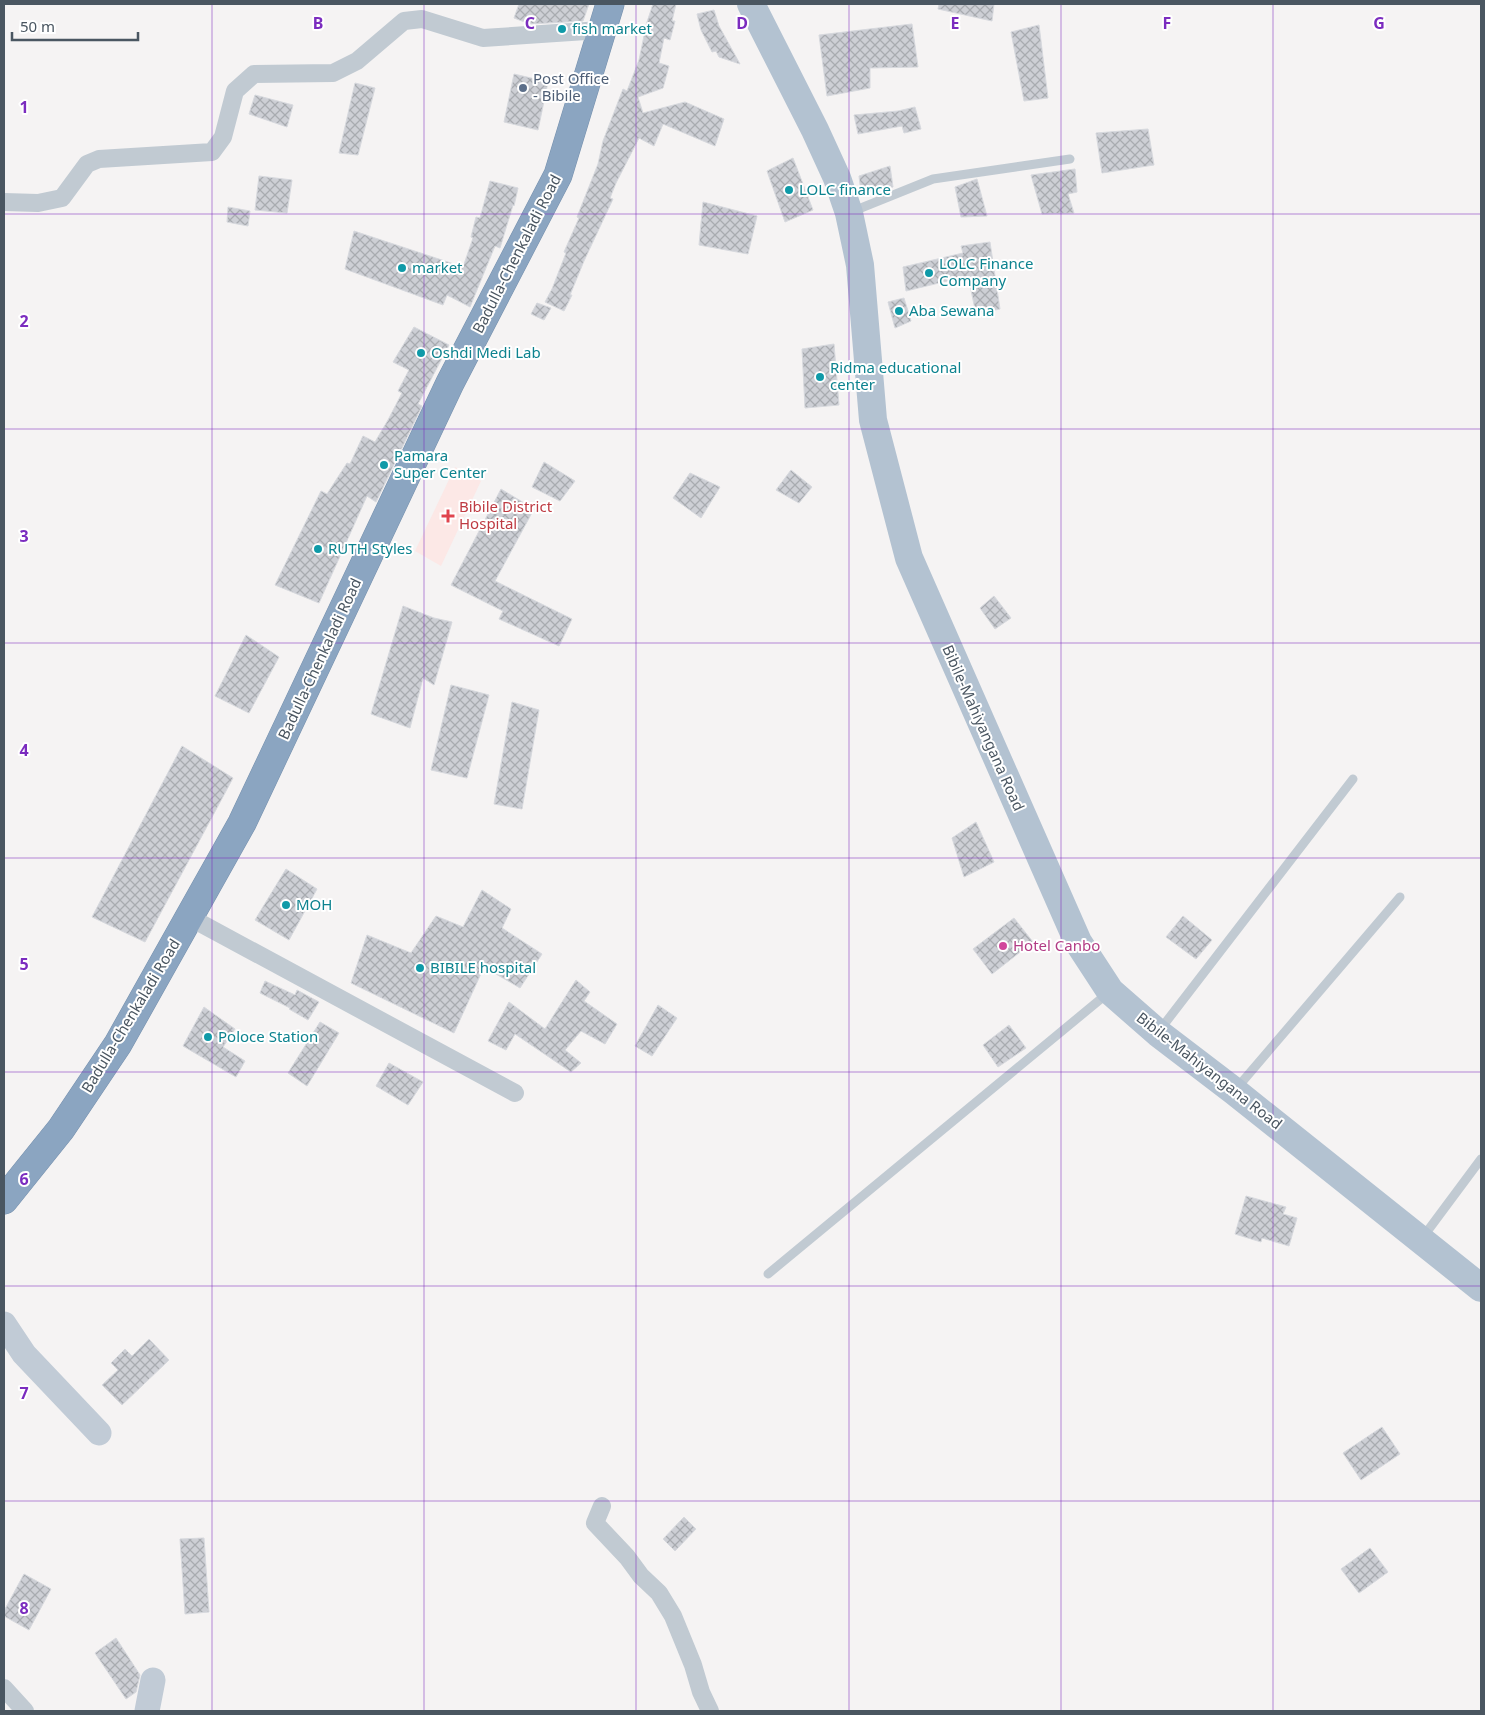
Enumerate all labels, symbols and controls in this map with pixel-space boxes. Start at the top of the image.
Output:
scale bar [12,10,139,42]
text: B [313,12,323,34]
text: C [525,12,535,34]
text: D [736,12,748,34]
text: E [951,12,960,34]
text: F [1163,12,1171,34]
text: G [1373,12,1385,34]
text: 50 m [20,16,55,36]
place label: fish market [572,18,652,38]
marker: fish market [556,23,568,35]
place label: Post Office - Bibile [533,68,609,105]
marker: Post Office - Bibile [517,82,529,94]
text: 1 [19,96,29,118]
street label: Badulla-Chenkaladi Road [467,171,565,336]
place label: LOLC finance [799,179,891,199]
marker: LOLC finance [783,184,795,196]
place label: LOLC Finance Company [939,253,1034,290]
place label: market [412,257,463,277]
marker: market [396,262,408,274]
marker: LOLC Finance Company [923,267,935,279]
place label: Aba Sewana [909,300,994,320]
marker: Aba Sewana [893,305,905,317]
text: 2 [19,310,29,332]
place label: Oshdi Medi Lab [431,342,541,362]
marker: Oshdi Medi Lab [415,347,427,359]
place label: Ridma educational center [830,357,961,394]
marker: Ridma educational center [814,371,826,383]
place label: Pamara Super Center [394,445,487,482]
marker: Pamara Super Center [378,459,390,471]
place label: Bibile District Hospital [459,496,553,533]
marker: Bibile District Hospital [441,509,455,523]
text: 3 [19,525,29,547]
place label: RUTH Styles [328,538,412,558]
marker: RUTH Styles [312,543,324,555]
street label: Badulla-Chenkaladi Road [273,575,365,743]
street label: Bibile-Mahiyangana Road [938,641,1030,814]
text: 4 [19,739,29,761]
place label: MOH [296,894,332,914]
marker: MOH [280,899,292,911]
street label: Badulla-Chenkaladi Road [76,935,184,1096]
place label: Hotel Canbo [1013,935,1100,955]
marker: Hotel Canbo [997,940,1009,952]
text: 5 [19,953,29,975]
place label: BIBILE hospital [430,957,536,977]
marker: BIBILE hospital [414,962,426,974]
street label: Bibile-Mahiyangana Road [1133,1007,1287,1133]
place label: Poloce Station [218,1026,318,1046]
marker: Poloce Station [202,1031,214,1043]
text: 6 [19,1168,29,1190]
text: 7 [19,1382,29,1404]
text: 8 [19,1597,29,1619]

